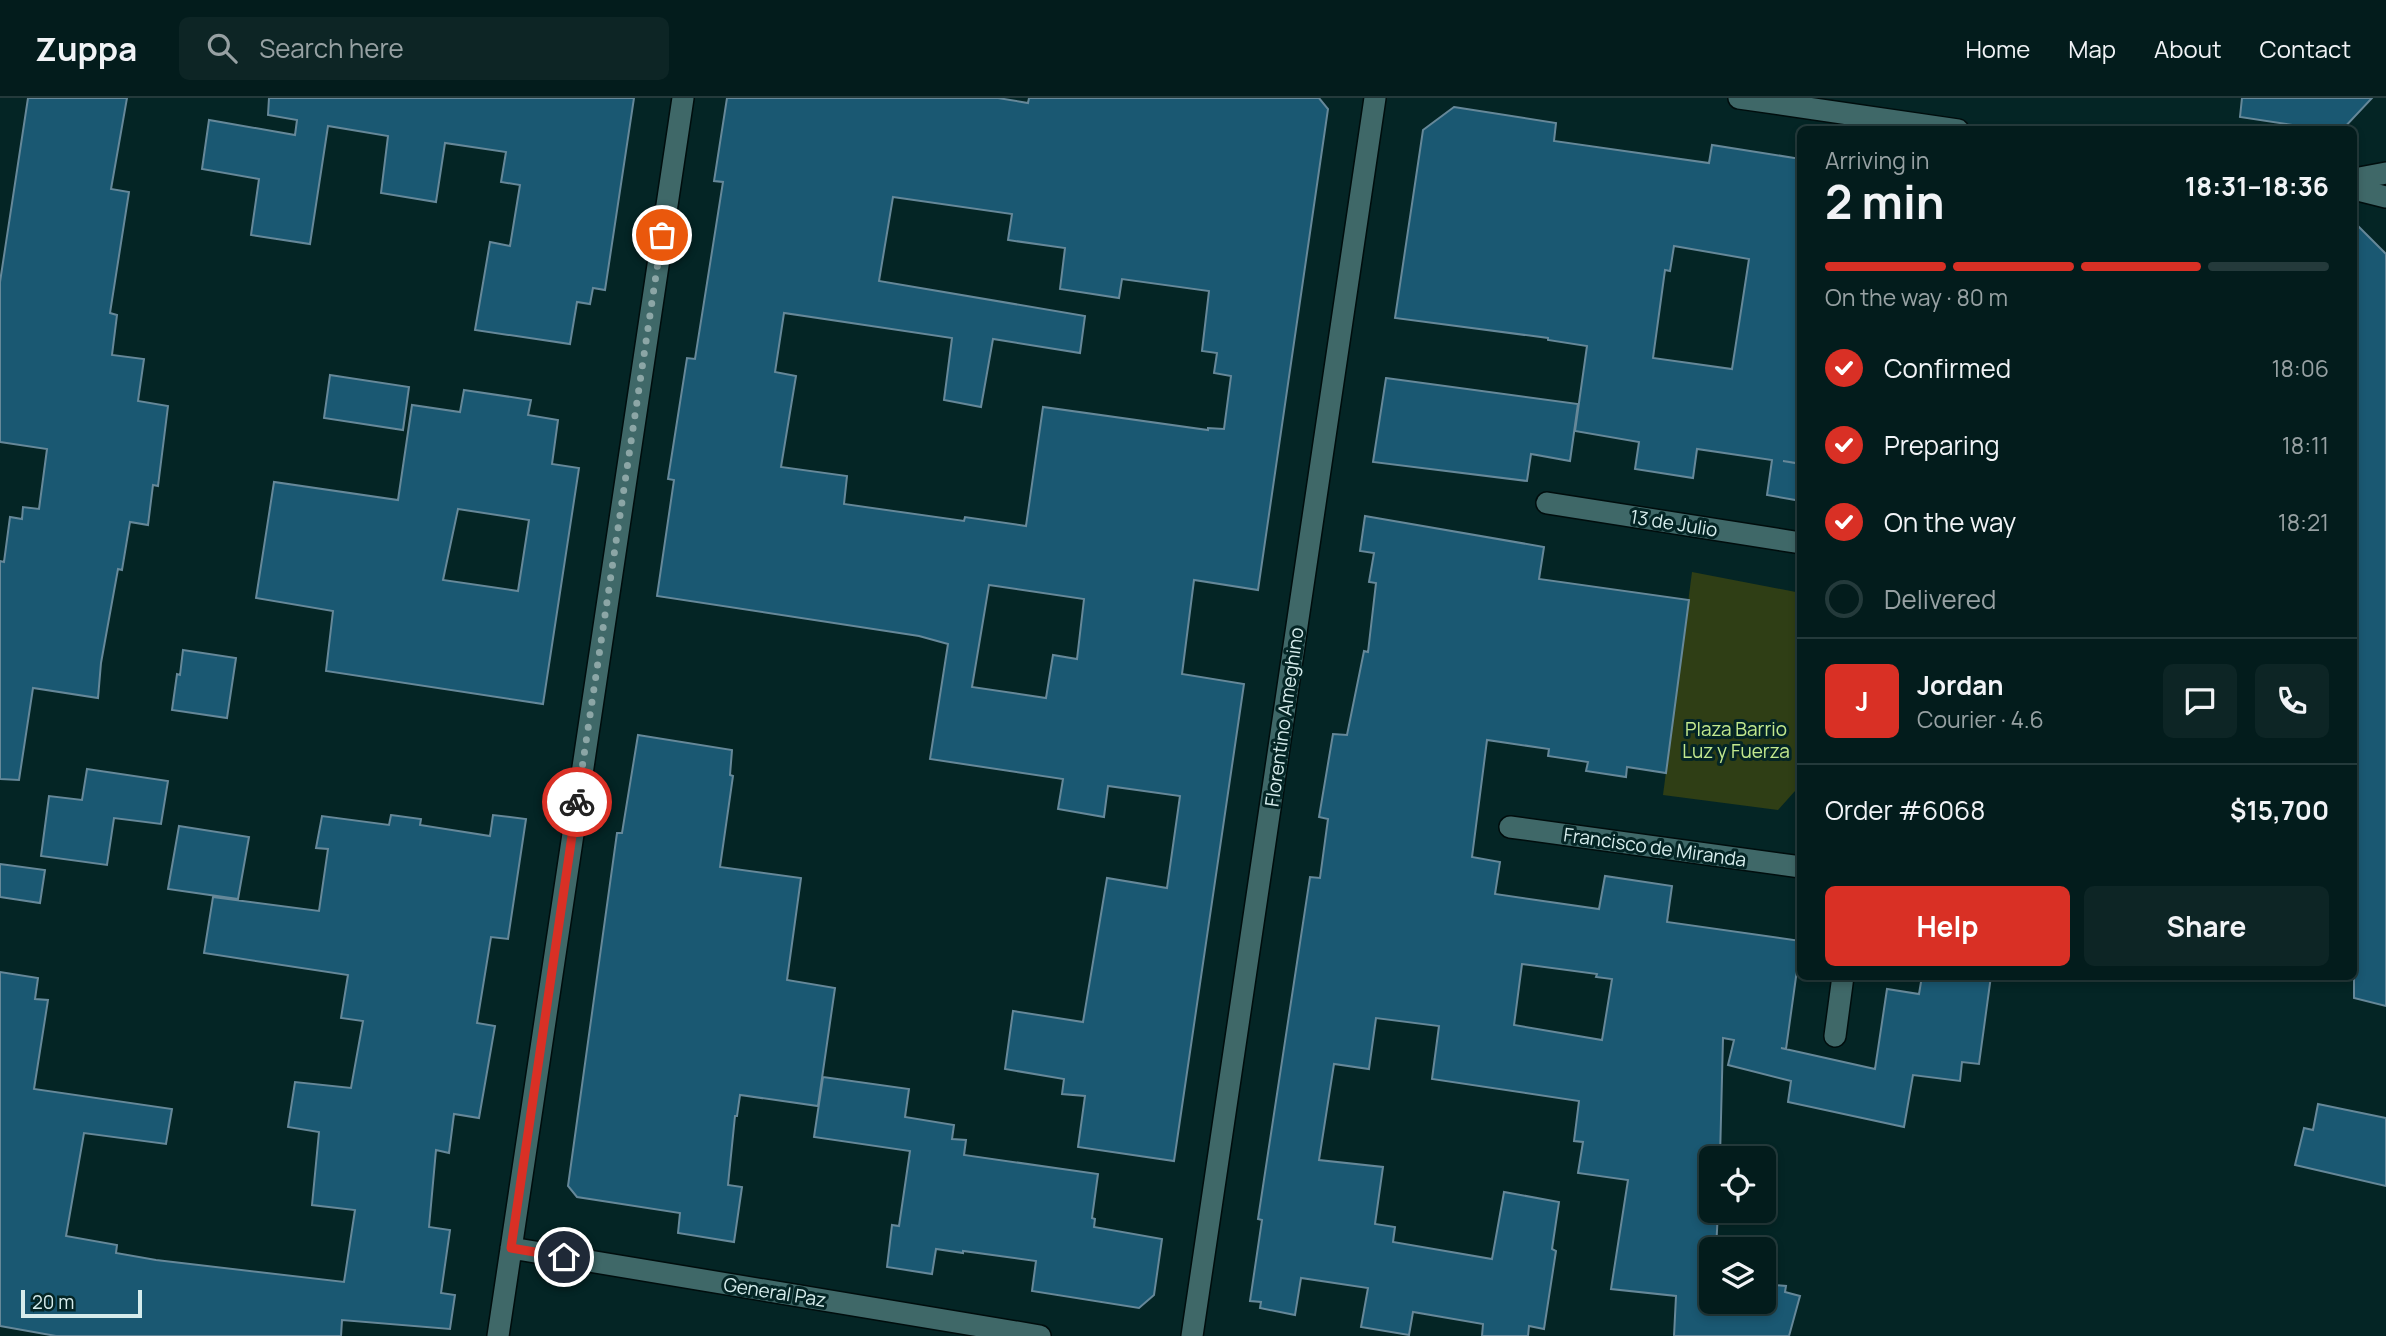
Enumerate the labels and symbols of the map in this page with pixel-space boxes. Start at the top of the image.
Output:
pin [632,205,692,265]
street label: 13 de Julio [1628,503,1720,543]
street label: Florentino Ameghino [1259,626,1309,808]
park label: Plaza Barrio Luz y Fuerza [1682,716,1790,764]
courier [542,767,612,837]
street label: Francisco de Miranda [1562,821,1748,873]
pin [534,1227,594,1287]
street label: General Paz [722,1271,828,1313]
scale bar [21,1287,142,1319]

